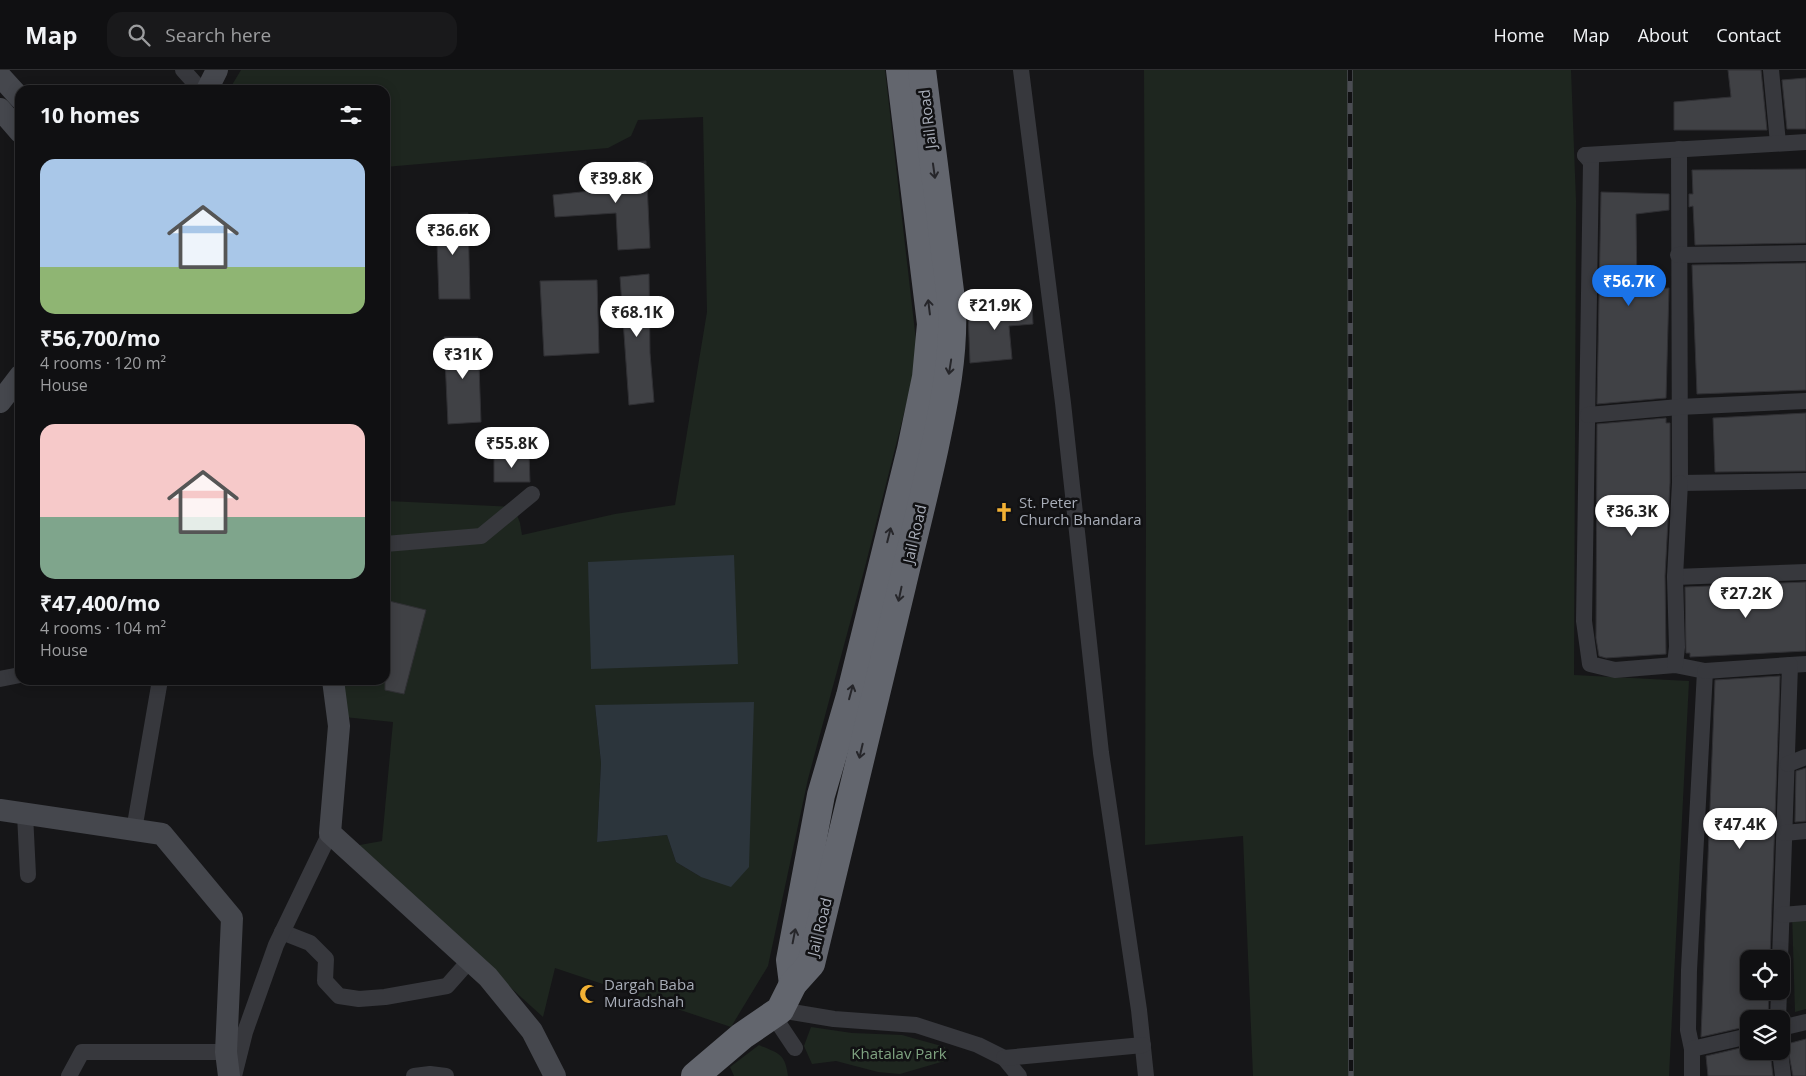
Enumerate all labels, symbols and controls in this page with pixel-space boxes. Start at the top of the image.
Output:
search box [107,12,457,57]
text: Map [25,18,77,51]
icon: search [125,21,153,49]
text: Search here [165,22,271,48]
text: Home [1494,23,1544,47]
text: Map [1572,23,1610,47]
text: About [1638,23,1688,47]
text: Contact [1716,23,1781,47]
street label: Jail Road [913,88,941,152]
text: 10 homes [40,101,140,129]
icon: filters [337,101,365,129]
pin: ₹39.8K [575,162,657,204]
one-way arrow [929,162,939,178]
text: ₹39.8K [590,167,642,189]
icon: home [158,192,248,282]
pin: ₹36.6K [412,214,494,256]
text: ₹36.6K [427,219,479,241]
pin: ₹56.7K [1588,264,1670,307]
text: ₹56.7K [1603,270,1655,292]
pin: ₹21.9K [954,288,1036,331]
text: ₹21.9K [969,294,1021,316]
pin: ₹68.1K [596,296,678,338]
one-way arrow [924,299,934,315]
text: ₹68.1K [611,301,663,323]
text: ₹56,700/mo [40,324,160,352]
pin: ₹31K [433,338,493,380]
text: ₹31K [444,343,482,365]
text: 4 rooms · 120 m² [40,352,166,374]
one-way arrow [944,358,954,374]
text: House [40,374,88,396]
pin: ₹55.8K [471,426,553,469]
text: ₹55.8K [486,432,538,454]
icon: home [158,457,248,547]
place label: St. Peter Church Bhandara [1019,492,1142,529]
pin: ₹36.3K [1591,494,1673,537]
text: ₹36.3K [1606,500,1658,522]
church icon: St. Peter Church Bhandara [993,501,1015,523]
street label: Jail Road [897,502,930,567]
one-way arrow [885,527,894,543]
pin: ₹27.2K [1705,576,1787,619]
text: ₹27.2K [1720,582,1772,604]
one-way arrow [895,585,905,601]
text: ₹47,400/mo [40,589,160,617]
text: 4 rooms · 104 m² [40,617,166,639]
text: House [40,639,88,661]
one-way arrow [846,685,856,701]
one-way arrow [856,743,866,759]
pin: ₹47.4K [1699,808,1781,850]
text: ₹47.4K [1714,813,1766,835]
street label: Jail Road [802,895,836,960]
one-way arrow [790,928,800,944]
map controls [1740,950,1790,1060]
button: locate [1740,950,1790,1000]
place label: Dargah Baba Muradshah [604,974,694,1011]
mosque icon: Dargah Baba Muradshah [578,983,600,1005]
button: layers [1740,1010,1790,1060]
park label: Khatalav Park [851,1043,947,1063]

